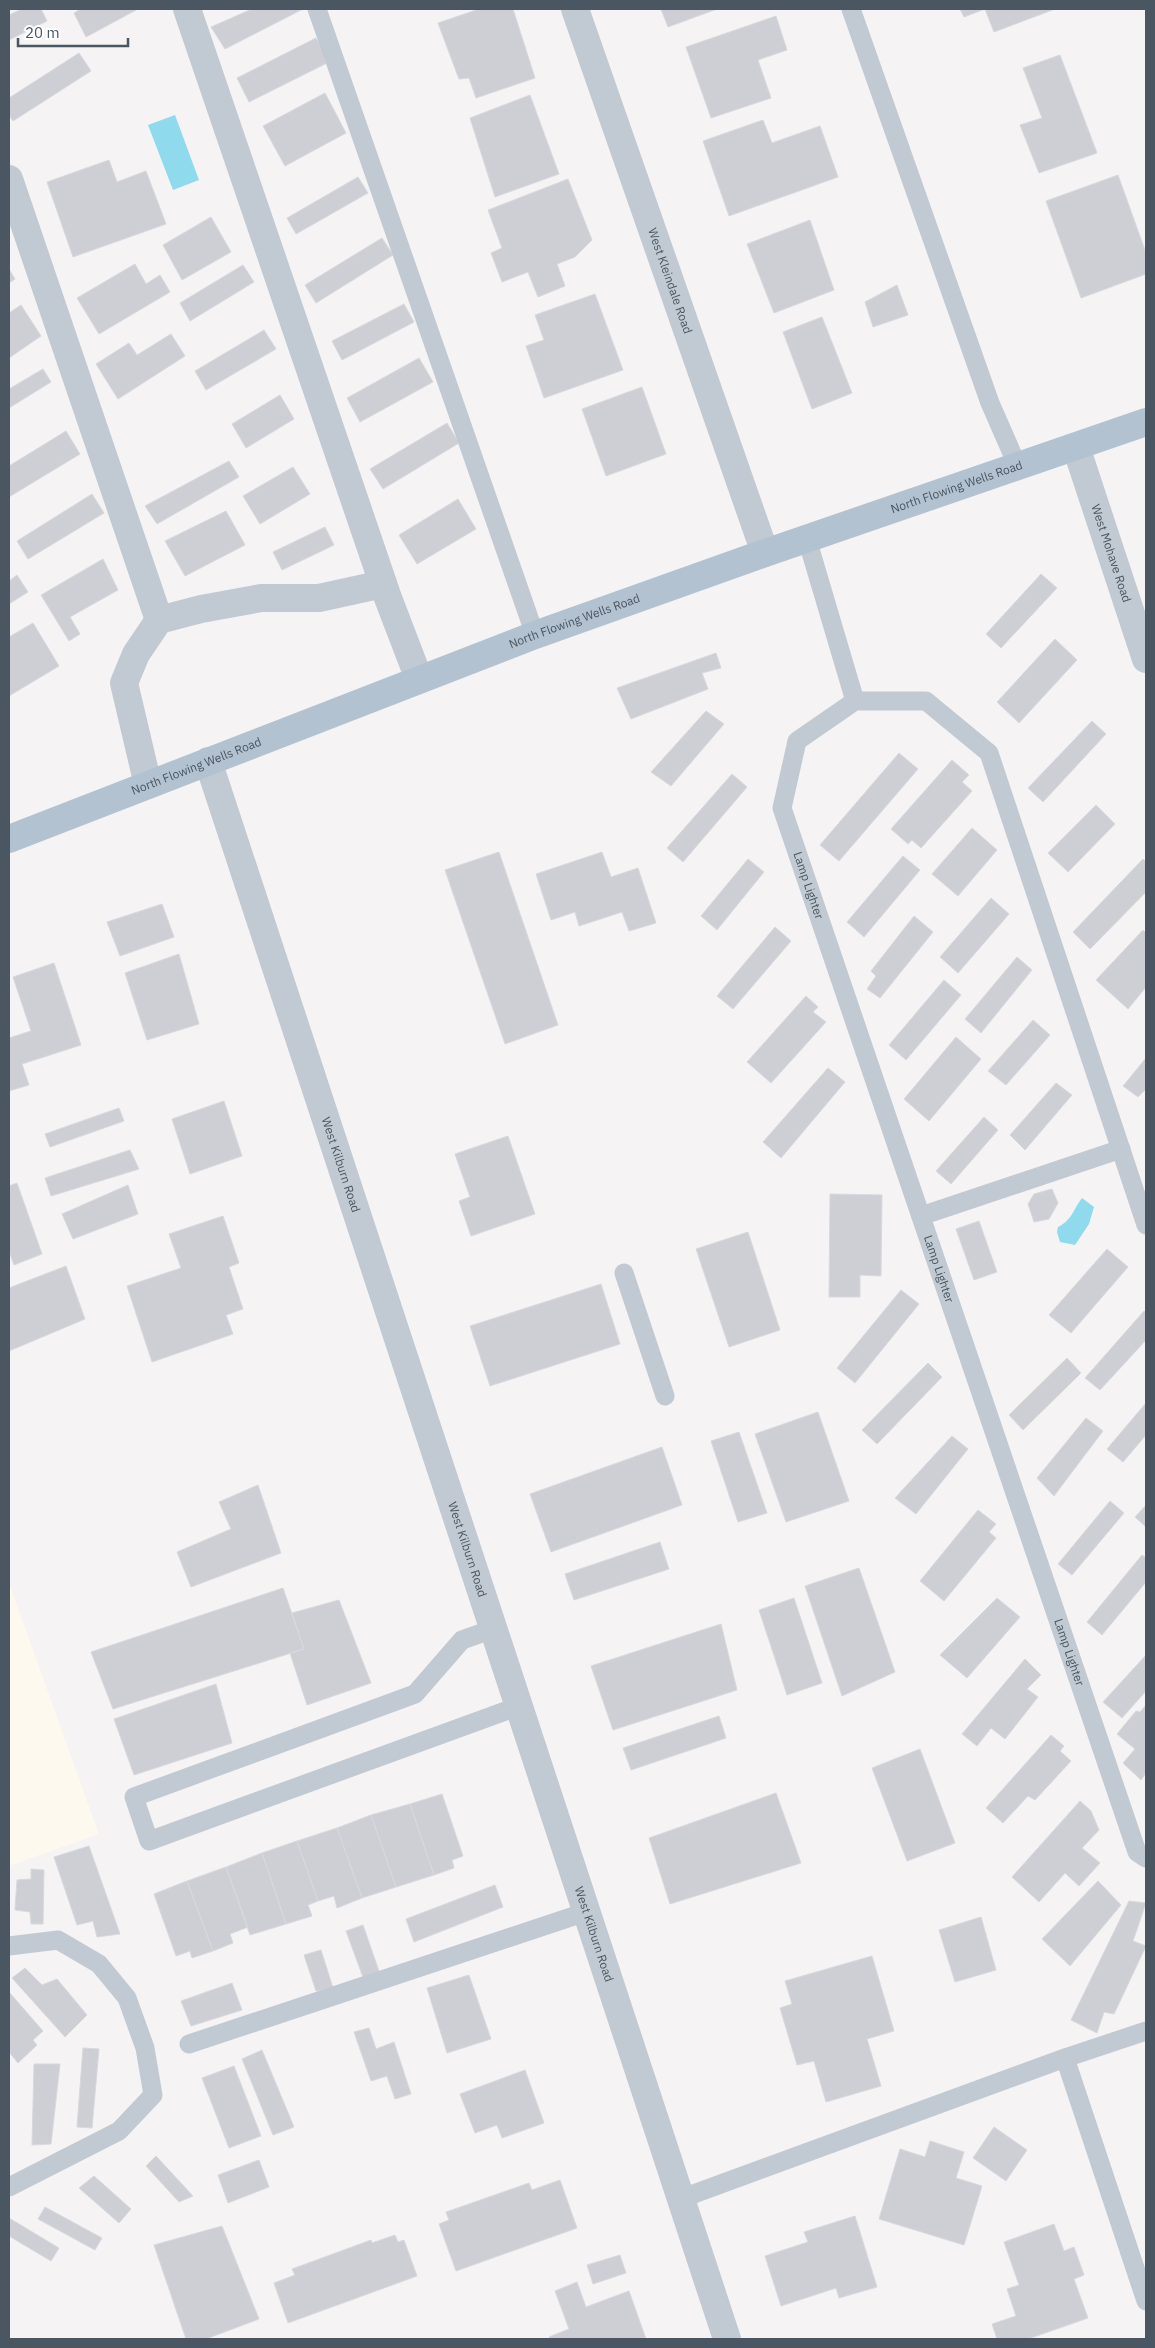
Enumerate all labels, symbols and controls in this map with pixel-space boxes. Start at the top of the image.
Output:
scale bar [18,15,128,47]
text: 20 m [25,23,60,42]
street label: West Kleindale Road [645,226,696,336]
street label: North Flowing Wells Road [889,457,1024,516]
street label: West Mohave Road [1088,502,1135,604]
street label: North Flowing Wells Road [507,590,642,651]
street label: North Flowing Wells Road [129,734,263,798]
street label: Lamp Lighter [790,850,827,921]
street label: West Kilburn Road [319,1115,364,1214]
street label: Lamp Lighter [921,1233,958,1305]
street label: West Kilburn Road [445,1500,490,1599]
street label: Lamp Lighter [1051,1617,1088,1688]
street label: West Kilburn Road [572,1884,617,1984]

